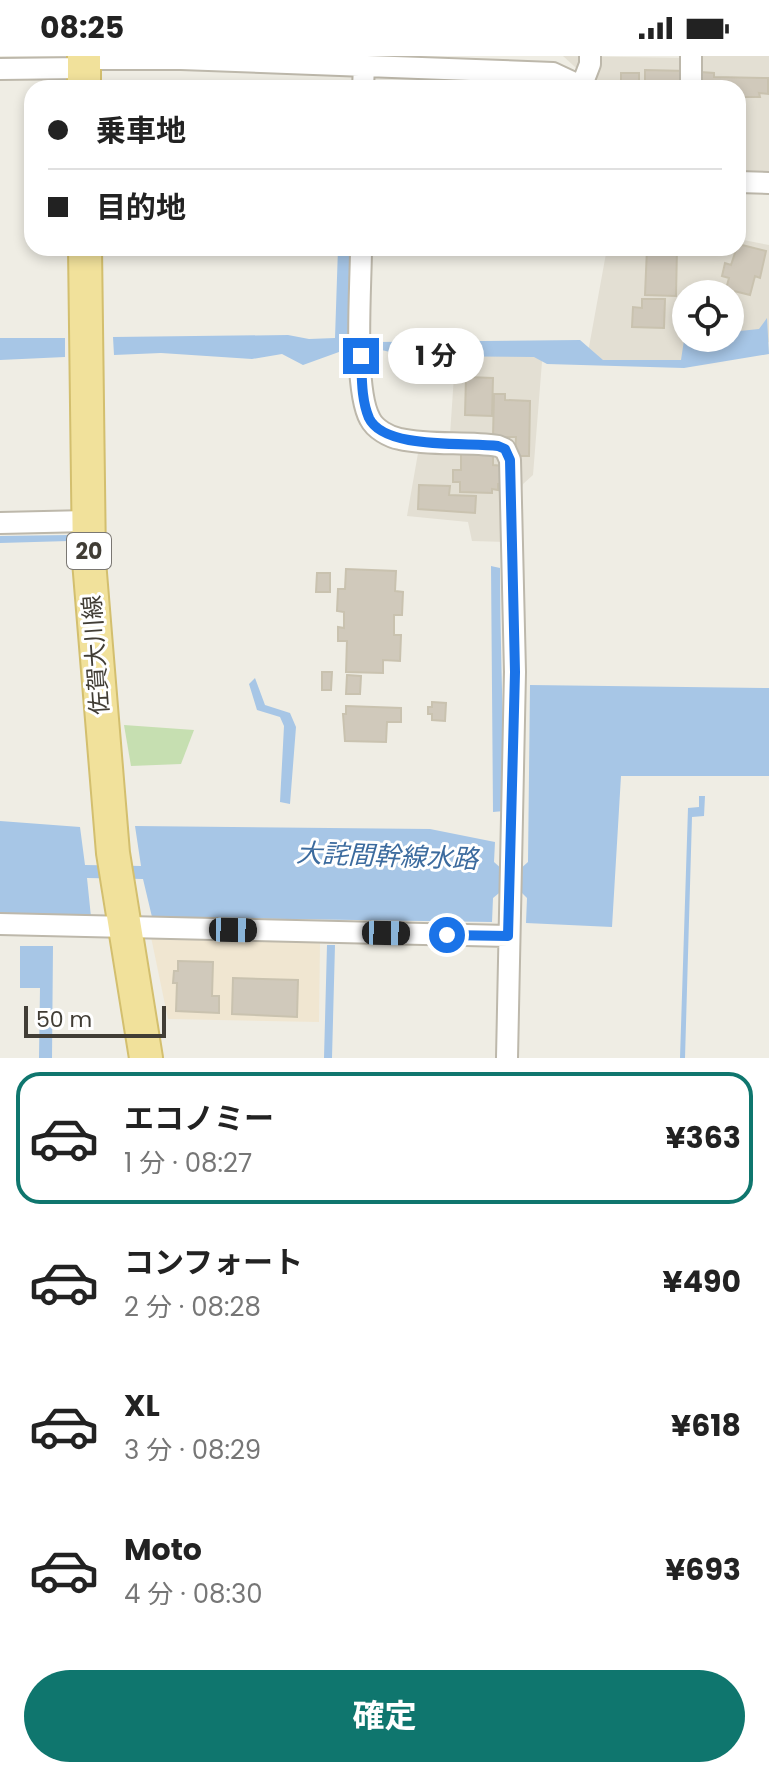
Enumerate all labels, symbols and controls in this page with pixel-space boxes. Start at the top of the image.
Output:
text: 08:25 [40,6,124,49]
text: 乗車地 [96,109,186,152]
text: 目的地 [96,186,186,229]
map controls [672,280,744,352]
button: locate [672,280,744,352]
callout: 1 分 [389,328,485,384]
route end [343,338,379,374]
text: 1 分 [415,338,457,374]
road number: 20 [67,533,111,569]
street label: 佐賀大川線 [75,594,116,716]
water label: 大詫間幹線水路 [295,835,481,877]
route start [429,917,465,953]
car [209,918,257,942]
car [362,921,410,945]
scale bar [24,1002,166,1038]
text: 50 m [36,1004,92,1035]
text: エコノミー [124,1097,274,1140]
icon: car [28,1102,100,1174]
text: ¥363 [665,1116,741,1159]
text: 1 分 · 08:27 [124,1145,252,1181]
text: コンフォート [124,1241,303,1284]
icon: car [28,1246,100,1318]
text: ¥490 [663,1260,741,1303]
text: 2 分 · 08:28 [124,1289,261,1325]
text: XL [124,1384,160,1427]
icon: car [28,1390,100,1462]
text: ¥618 [671,1404,741,1447]
text: 3 分 · 08:29 [124,1432,261,1468]
text: Moto [124,1528,202,1571]
icon: car [28,1534,100,1606]
text: ¥693 [665,1548,741,1591]
text: 4 分 · 08:30 [124,1576,263,1612]
button: 確定 [24,1670,745,1762]

